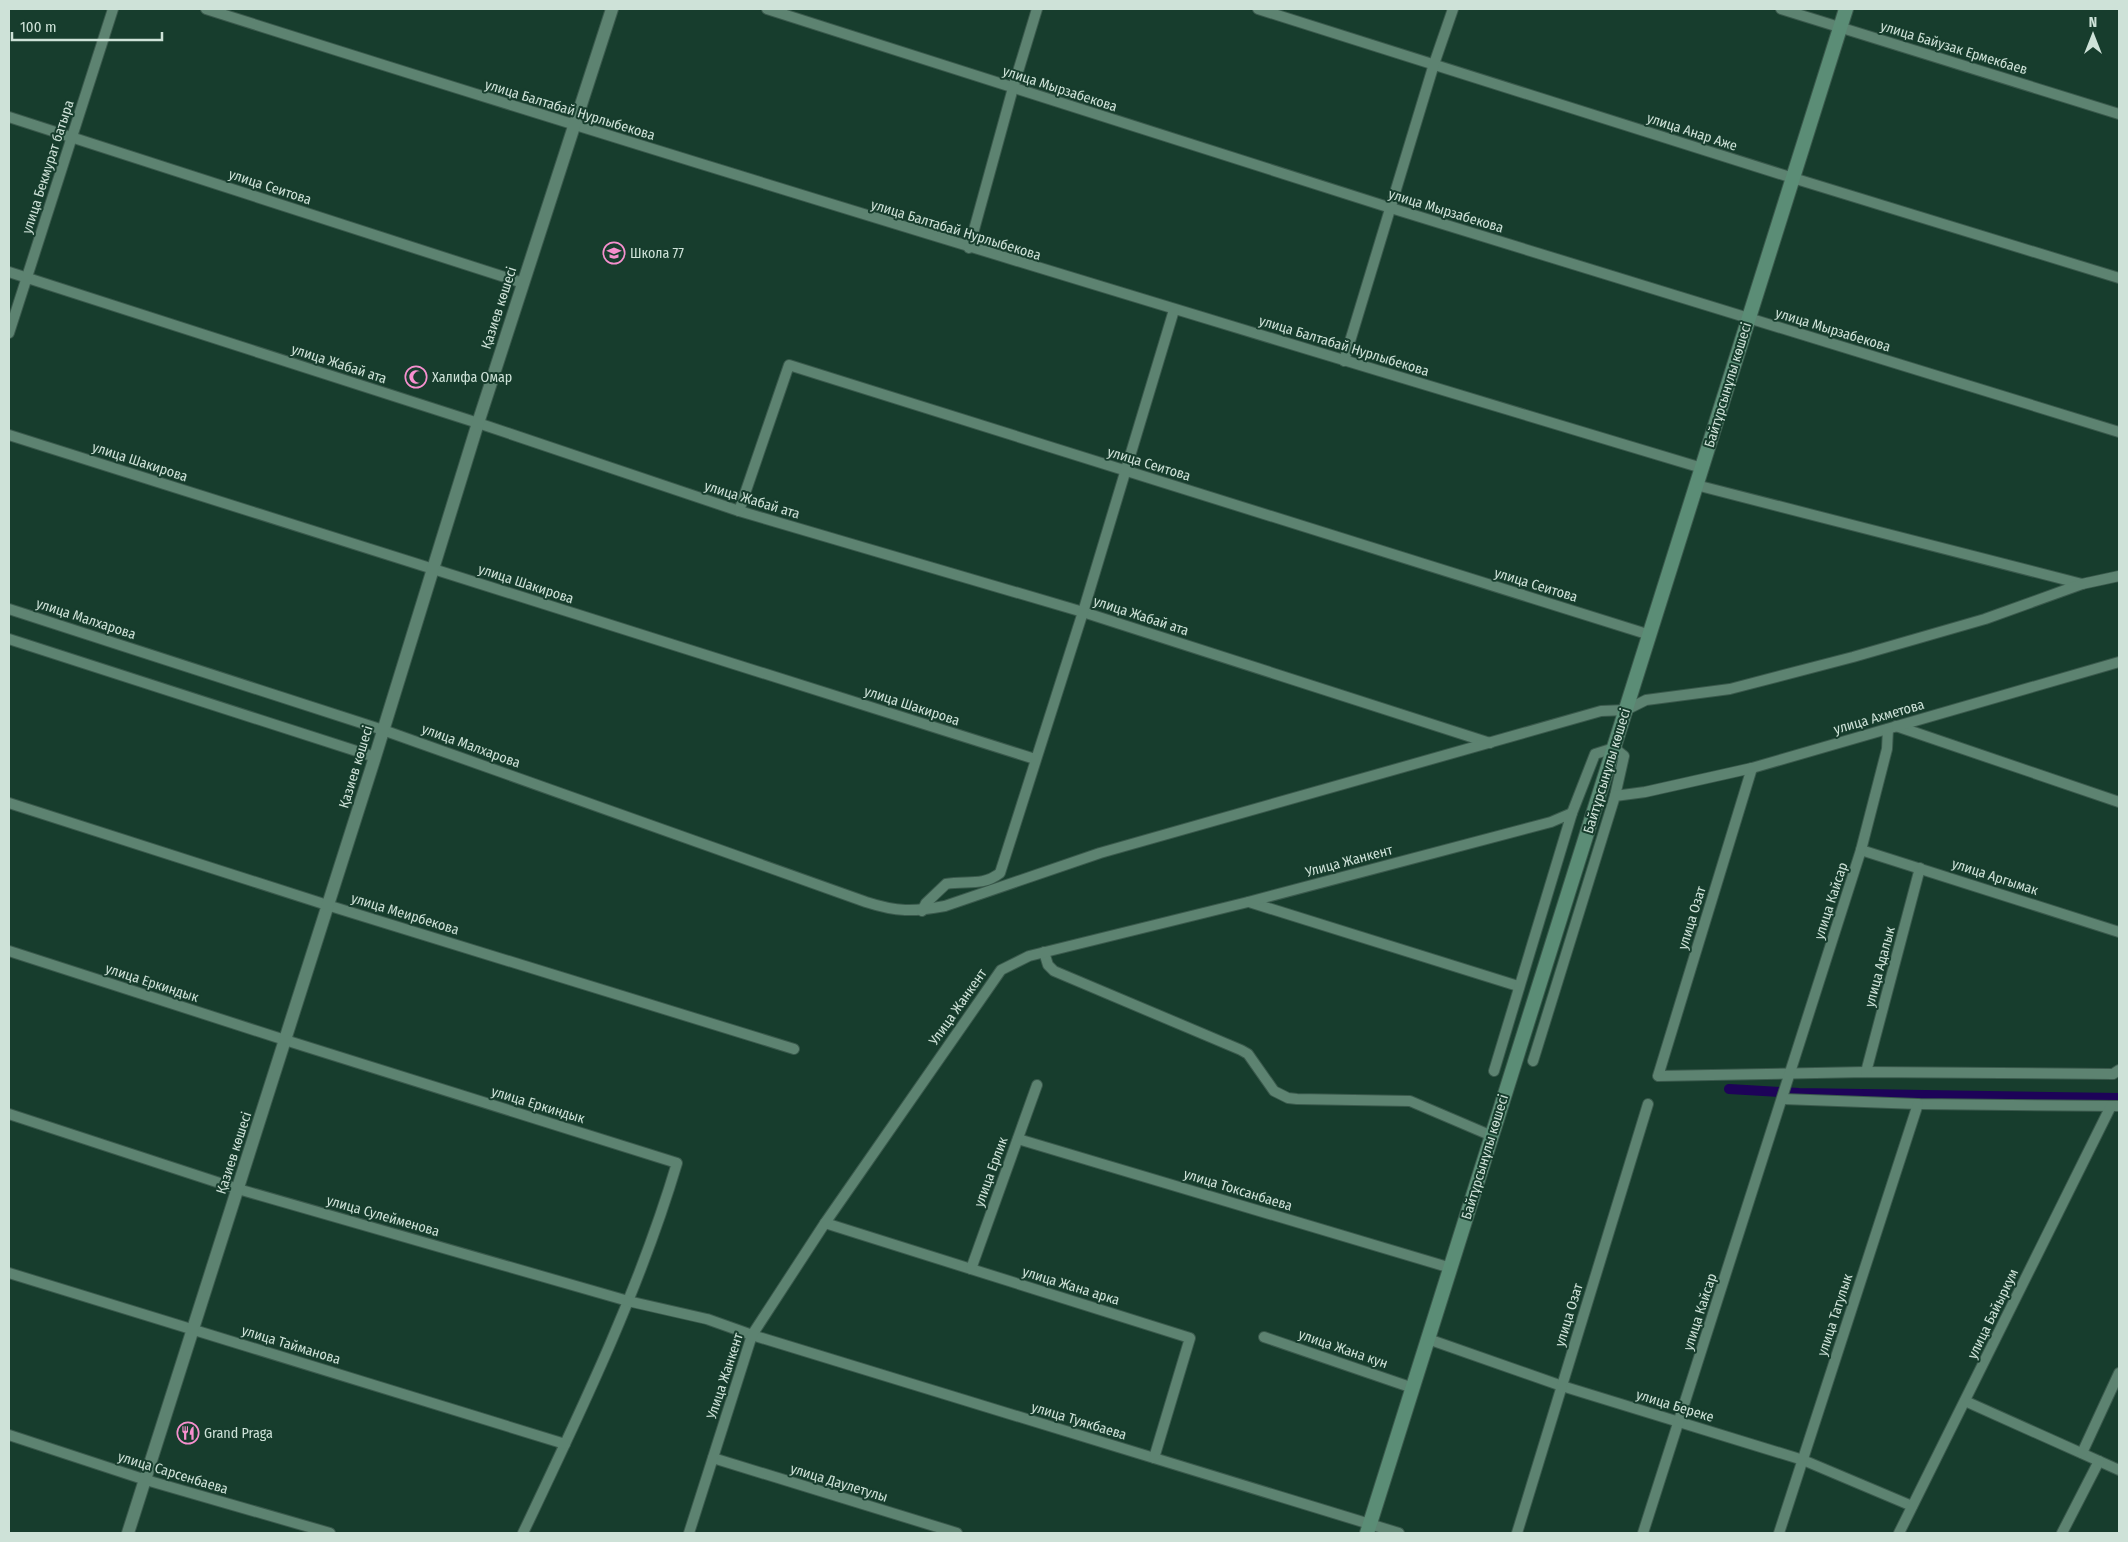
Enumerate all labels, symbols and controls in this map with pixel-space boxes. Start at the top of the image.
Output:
scale bar [12,10,162,42]
north arrow [2068,10,2118,60]
text: N [2089,14,2097,31]
text: 100 m [20,18,57,36]
street label: улица Байузак Ермекбаев [1878,18,2030,78]
street label: улица Мырзабекова [1001,62,1120,116]
street label: улица Балтабай Нурлыбекова [483,76,657,144]
street label: улица Бекмурат батыра [18,98,78,236]
street label: улица Анар Аже [1645,109,1739,155]
street label: улица Сеитова [226,166,314,208]
street label: улица Мырзабекова [1386,185,1506,237]
street label: улица Балтабай Нурлыбекова [869,196,1043,264]
school or university icon: Школа 77 [602,241,626,265]
place label: Школа 77 [630,245,684,262]
street label: Қазиев көшесі [478,265,520,351]
street label: улица Мырзабекова [1773,304,1893,356]
street label: улица Балтабай Нурлыбекова [1257,312,1431,380]
street label: Байтұрсынұлы көшесі [1701,320,1755,450]
street label: улица Жабай ата [289,341,389,387]
mosque icon: Халифа Омар [404,365,428,389]
place label: Халифа Омар [432,369,512,386]
street label: улица Шакирова [90,439,190,485]
street label: улица Сеитова [1105,443,1193,485]
street label: улица Жабай ата [702,477,802,523]
street label: улица Шакирова [476,561,576,607]
street label: улица Сеитова [1492,564,1580,606]
street label: улица Жабай ата [1091,593,1191,639]
street label: улица Малхарова [34,595,138,643]
street label: улица Шакирова [862,683,962,729]
street label: улица Ахметова [1832,696,1926,738]
street label: Байтұрсынұлы көшесі [1580,706,1634,836]
street label: улица Малхарова [419,720,523,772]
street label: Қазиев көшесі [335,724,377,810]
street label: Улица Жанкент [1303,841,1395,881]
street label: улица Аргымак [1950,855,2041,899]
street label: улица Кайсар [1811,860,1851,942]
street label: улица Озат [1674,884,1710,952]
street label: улица Меирбекова [349,890,461,939]
street label: улица Адалык [1861,924,1899,1009]
street label: улица Еркиндык [103,960,201,1006]
street label: Улица Жанкент [925,965,991,1049]
street label: улица Еркиндык [489,1083,587,1127]
street label: Байтұрсынұлы көшесі [1458,1092,1512,1222]
street label: Қазиев көшесі [213,1110,255,1196]
street label: улица Ерлик [970,1134,1012,1209]
street label: улица Токсанбаева [1182,1165,1295,1215]
street label: улица Сулейменова [325,1192,441,1240]
street label: улица Жана арка [1020,1263,1122,1309]
street label: улица Байыркум [1964,1266,2022,1362]
street label: улица Кайсар [1680,1271,1720,1353]
street label: улица Татулык [1814,1271,1856,1358]
street label: улица Озат [1551,1281,1587,1349]
street label: улица Тайманова [240,1322,343,1368]
street label: улица Жана кун [1296,1326,1390,1372]
street label: Улица Жанкент [703,1331,747,1422]
street label: улица Береке [1634,1386,1716,1426]
street label: улица Туякбаева [1029,1398,1129,1444]
restaurant icon: Grand Praga [176,1421,200,1445]
place label: Grand Praga [204,1425,273,1442]
street label: улица Сарсенбаева [116,1448,230,1498]
street label: улица Даулетулы [788,1460,890,1506]

